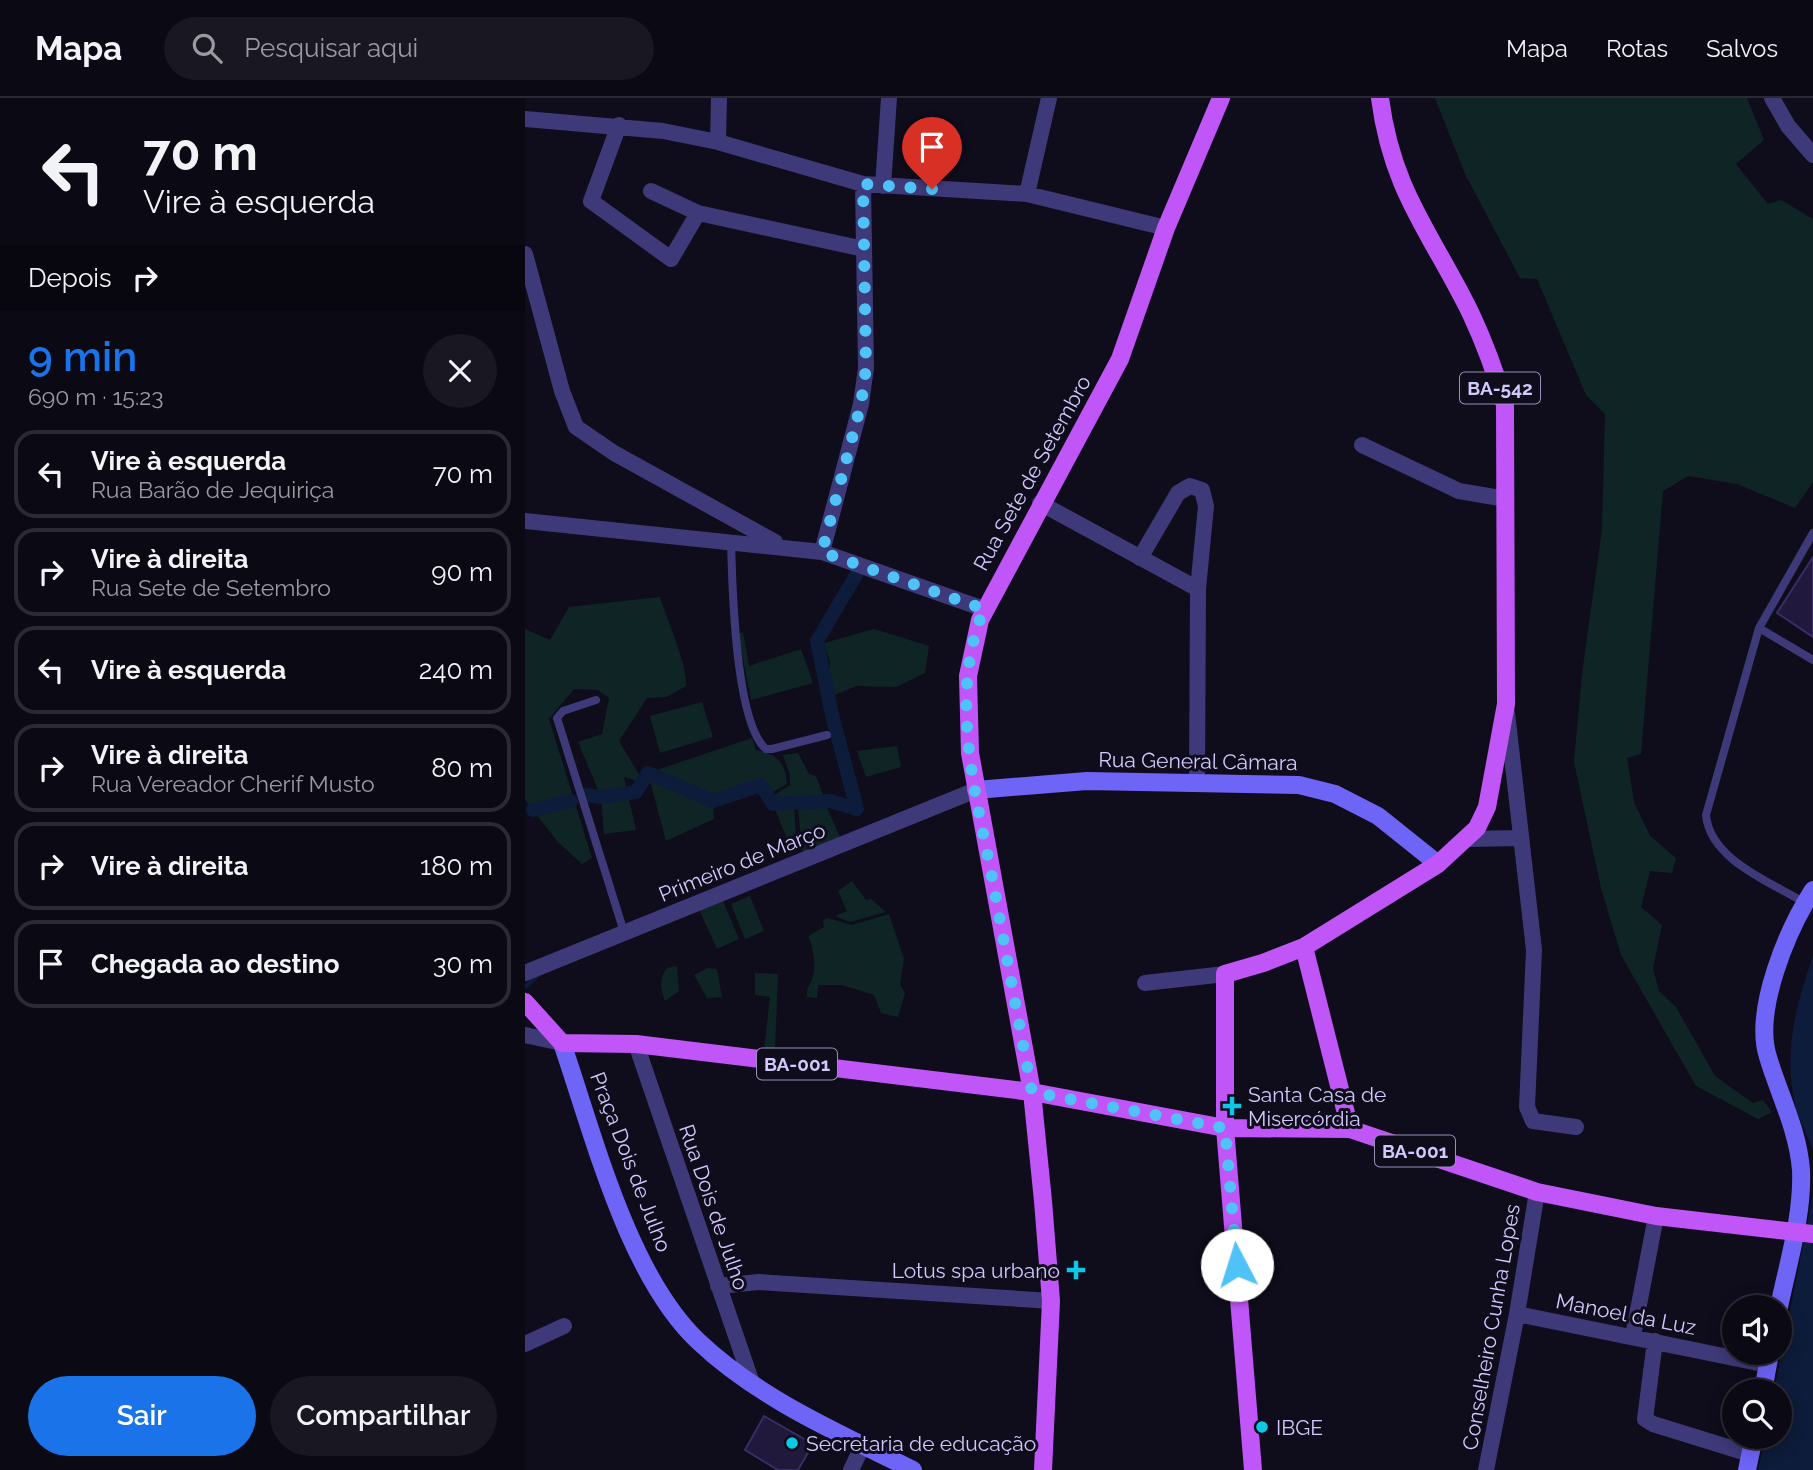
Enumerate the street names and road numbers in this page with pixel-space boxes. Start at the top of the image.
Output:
street label: Rua Sete de Setembro [968,371,1096,575]
road number: BA-542 [1460,372,1540,404]
street label: Rua General Câmara [1098,747,1298,775]
street label: Primeiro de Março [655,817,829,907]
road number: BA-001 [757,1048,837,1080]
street label: Praça Dois de Julho [585,1068,677,1256]
street label: Rua Dois de Julho [674,1121,754,1293]
road number: BA-001 [1375,1135,1455,1166]
street label: Conselheiro Cunha Lopes [1457,1202,1525,1452]
street label: Manoel da Luz [1554,1288,1698,1340]

